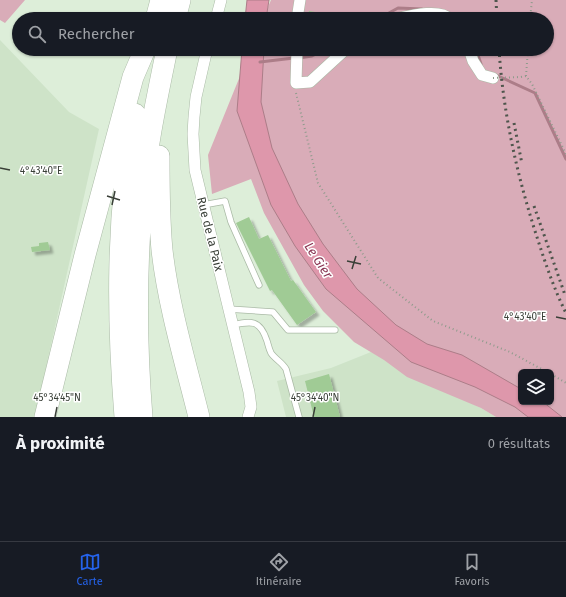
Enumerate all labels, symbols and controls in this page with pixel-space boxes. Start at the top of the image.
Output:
search box [12,12,554,56]
icon: search [26,23,48,45]
text: Rechercher [58,25,134,43]
text: 4°43'40"E [20,165,62,177]
street label: Rue de la Paix [194,195,226,273]
water label: Le Gier [302,240,336,282]
text: 4°43'40"E [504,311,546,323]
map controls [518,369,554,405]
button: layers [518,369,554,405]
text: 45°34'45"N [33,392,81,404]
text: 45°34'40"N [291,392,339,404]
text: À proximité [16,433,105,454]
text: 0 résultats [488,436,550,451]
tab: Carte [77,551,103,588]
tab: Itinéraire [256,551,301,588]
tab: Favoris [455,551,489,588]

